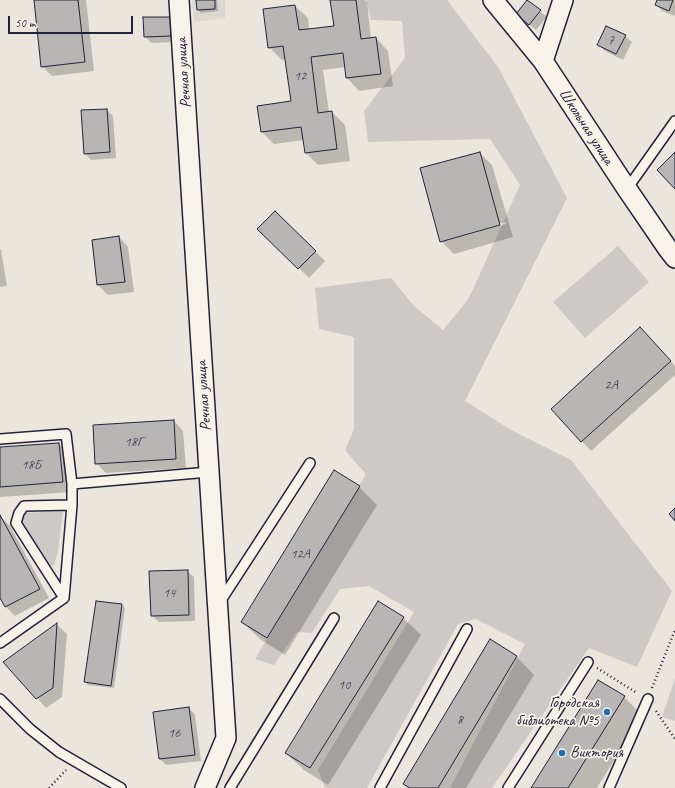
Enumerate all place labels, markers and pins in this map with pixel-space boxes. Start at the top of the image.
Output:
place label: Городская библиотека №5 [516,693,599,731]
marker: Городская библиотека №5 [602,707,612,717]
place label: Виктория [570,743,623,763]
marker: Виктория [557,748,567,758]

